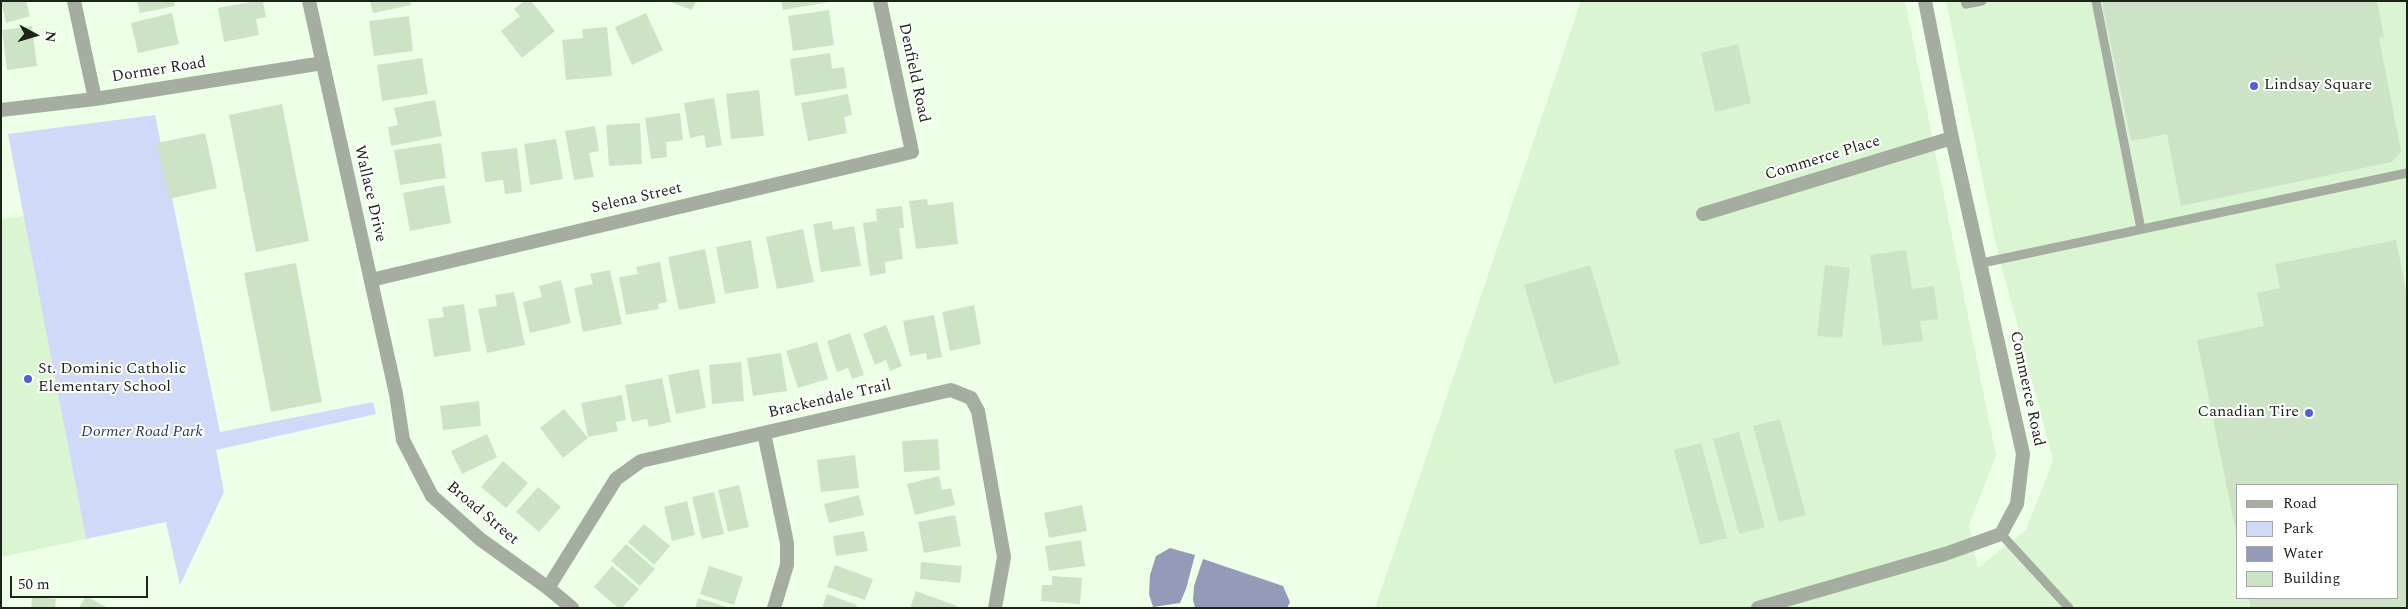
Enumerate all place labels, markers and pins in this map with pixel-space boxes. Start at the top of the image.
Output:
place label: Lindsay Square [2264,76,2372,96]
marker: Lindsay Square [2248,80,2260,92]
place label: St. Dominic Catholic Elementary School [38,360,186,398]
marker: St. Dominic Catholic Elementary School [22,373,34,385]
place label: Canadian Tire [2198,403,2299,423]
marker: Canadian Tire [2303,407,2315,419]

